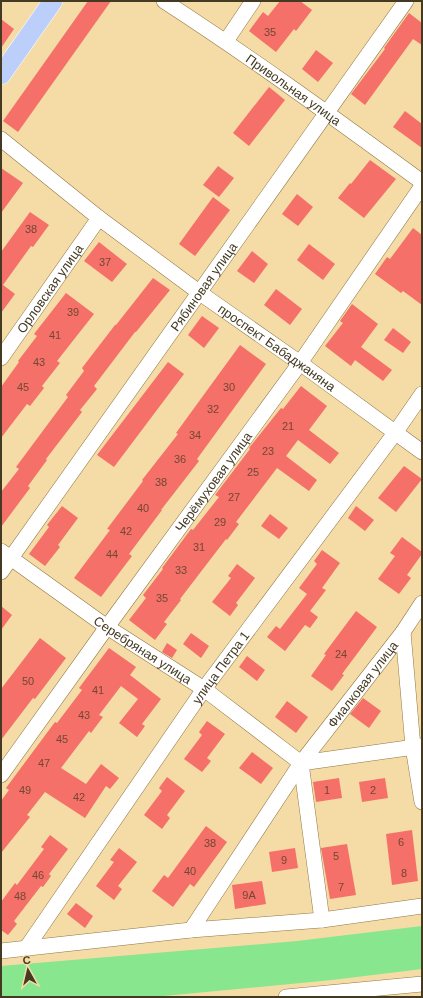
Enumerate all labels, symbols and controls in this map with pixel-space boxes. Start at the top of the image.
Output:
house number: 35 [264,26,276,38]
street label: Привольная улица [243,51,345,129]
house number: 38 [25,223,37,235]
street label: Рябиновая улица [167,239,240,334]
street label: Орловская улица [14,241,86,336]
house number: 37 [99,256,111,268]
street label: проспект Бабаджаняна [216,301,339,394]
house number: 39 [67,306,79,318]
house number: 41 [49,329,61,341]
house number: 43 [33,356,45,368]
house number: 45 [17,381,29,393]
house number: 30 [223,381,235,393]
house number: 32 [207,403,219,415]
house number: 21 [282,420,294,432]
street label: Черёмуховая улица [172,428,255,535]
house number: 34 [189,429,201,441]
house number: 23 [262,445,274,457]
house number: 36 [174,453,186,465]
house number: 25 [247,466,259,478]
house number: 38 [155,476,167,488]
house number: 27 [228,491,240,503]
house number: 40 [137,502,149,514]
house number: 29 [214,516,226,528]
house number: 42 [120,525,132,537]
house number: 31 [193,541,205,553]
house number: 44 [106,548,118,560]
house number: 33 [175,564,187,576]
house number: 35 [156,592,168,604]
street label: Серебряная улица [91,613,195,687]
street label: улица Петра 1 [189,628,252,707]
street label: Фиалковая улица [324,637,401,730]
house number: 24 [335,648,347,660]
house number: 50 [22,675,34,687]
house number: 41 [92,684,104,696]
house number: 43 [78,709,90,721]
house number: 45 [56,733,68,745]
house number: 47 [38,757,50,769]
house number: 49 [19,784,31,796]
house number: 1 [324,784,330,796]
house number: 2 [370,784,376,796]
house number: 42 [73,791,85,803]
house number: 6 [398,836,404,848]
house number: 38 [204,837,216,849]
house number: 5 [333,850,339,862]
house number: 9 [281,854,287,866]
house number: 40 [184,865,196,877]
house number: 8 [401,867,407,879]
house number: 46 [32,869,44,881]
house number: 7 [338,881,344,893]
house number: 9А [242,889,256,901]
house number: 48 [14,890,26,902]
north arrow [8,950,48,990]
text: С [22,954,31,967]

